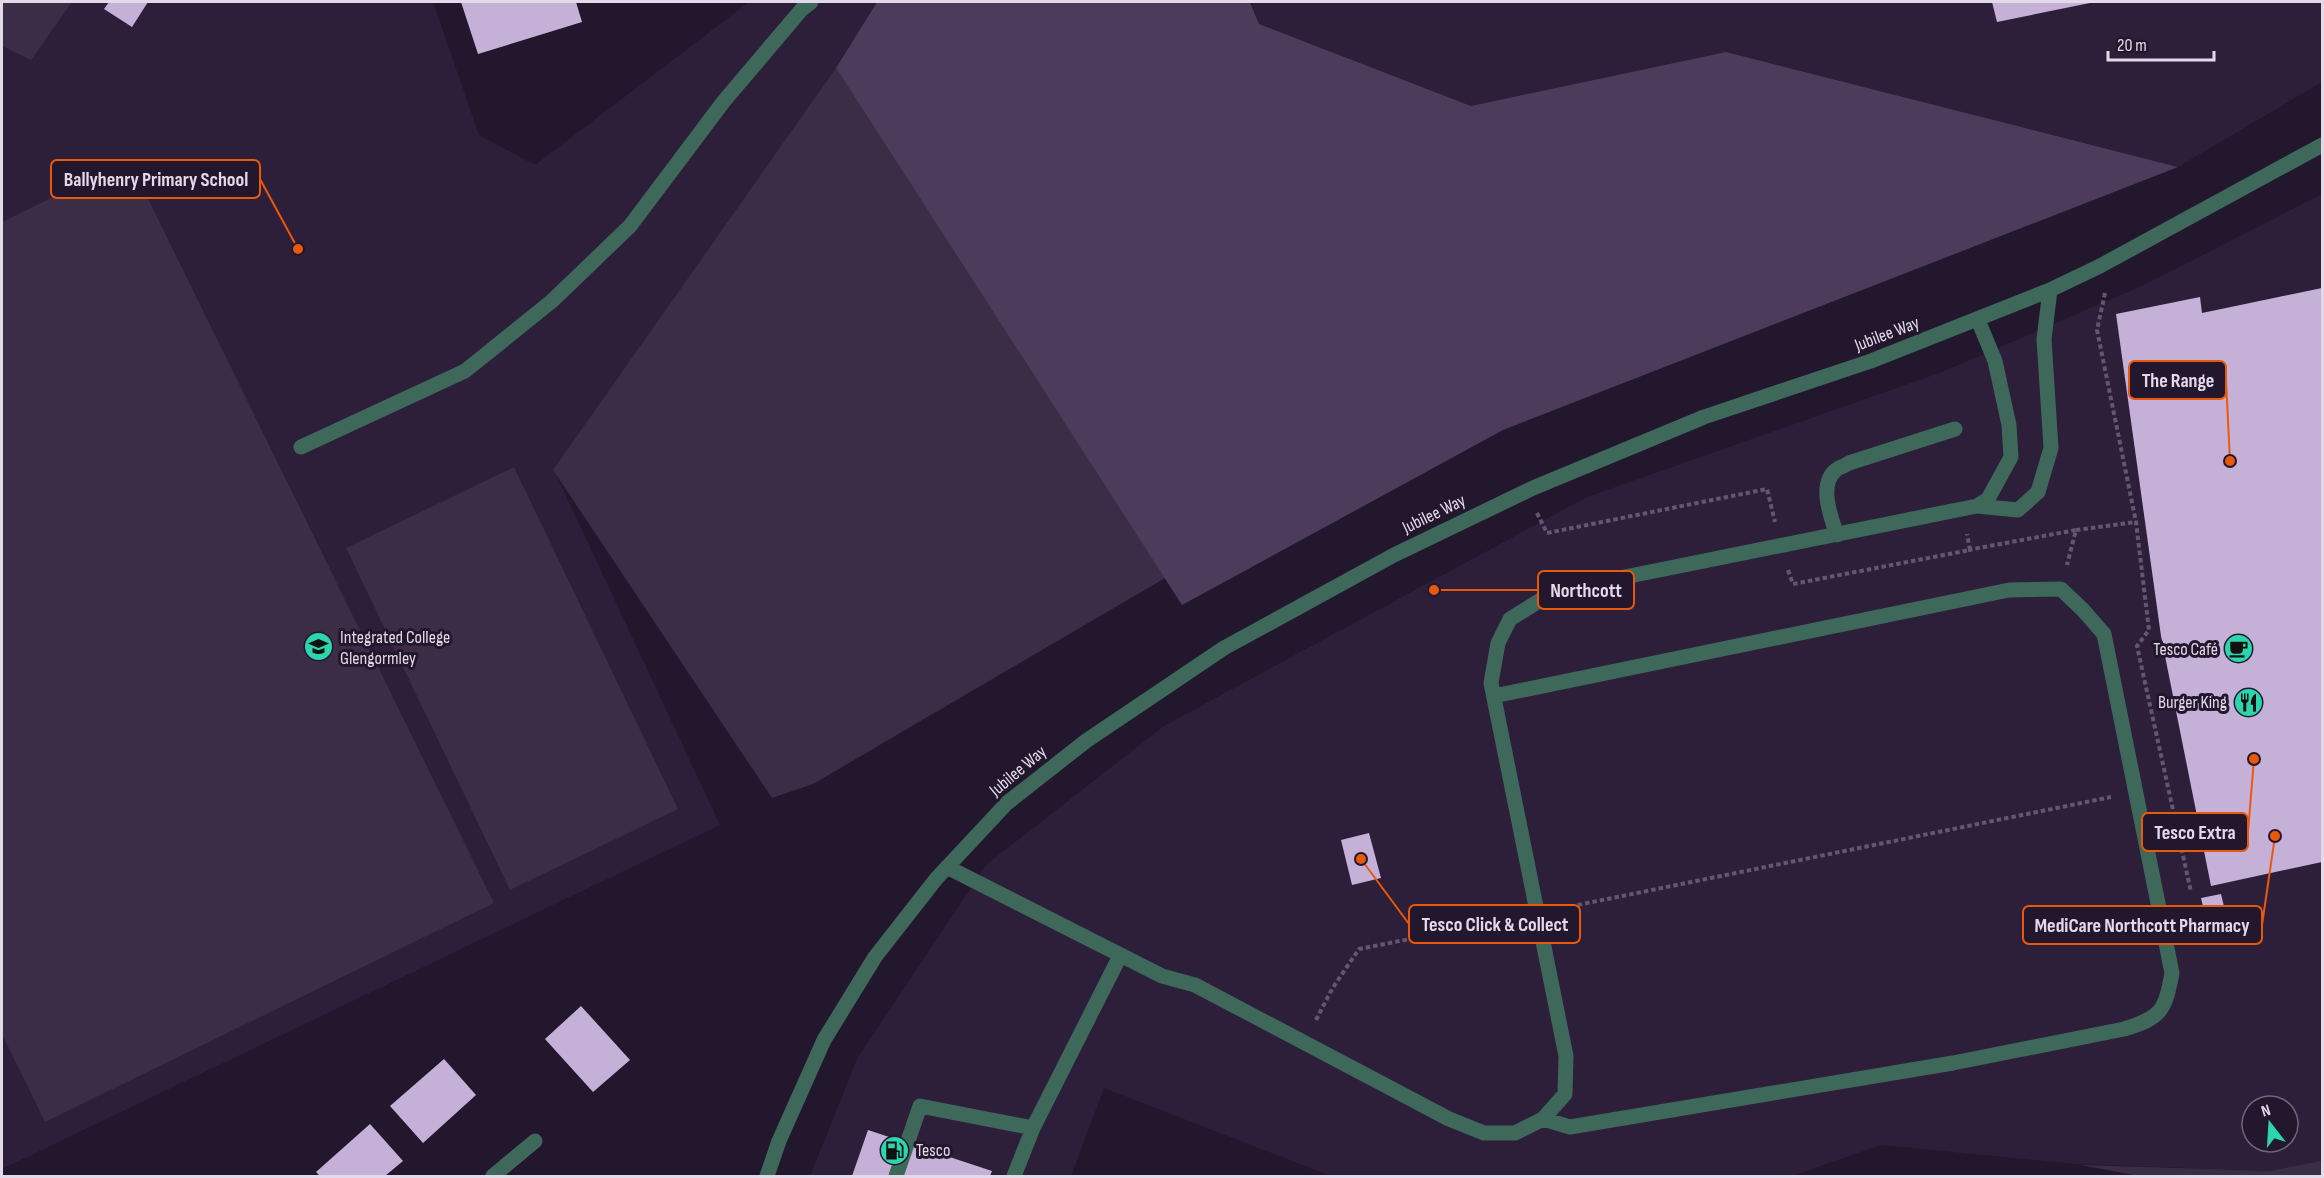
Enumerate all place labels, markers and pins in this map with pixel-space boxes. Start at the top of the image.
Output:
callout: Ballyhenry Primary School [51,160,260,198]
callout: The Range [2129,361,2226,399]
callout: Northcott [1538,571,1634,609]
place label: Integrated College Glengormley [340,627,450,669]
school or university icon: Integrated College Glengormley [303,631,335,663]
cafe icon: Tesco Café [2223,633,2255,665]
place label: Tesco Café [2153,639,2218,660]
restaurant icon: Burger King [2232,686,2264,718]
place label: Burger King [2158,692,2227,713]
callout: Tesco Extra [2142,813,2248,851]
callout: Tesco Click & Collect [1409,905,1580,943]
callout: MediCare Northcott Pharmacy [2023,906,2262,944]
fuel station icon: Tesco [879,1134,911,1166]
place label: Tesco [916,1140,950,1161]

